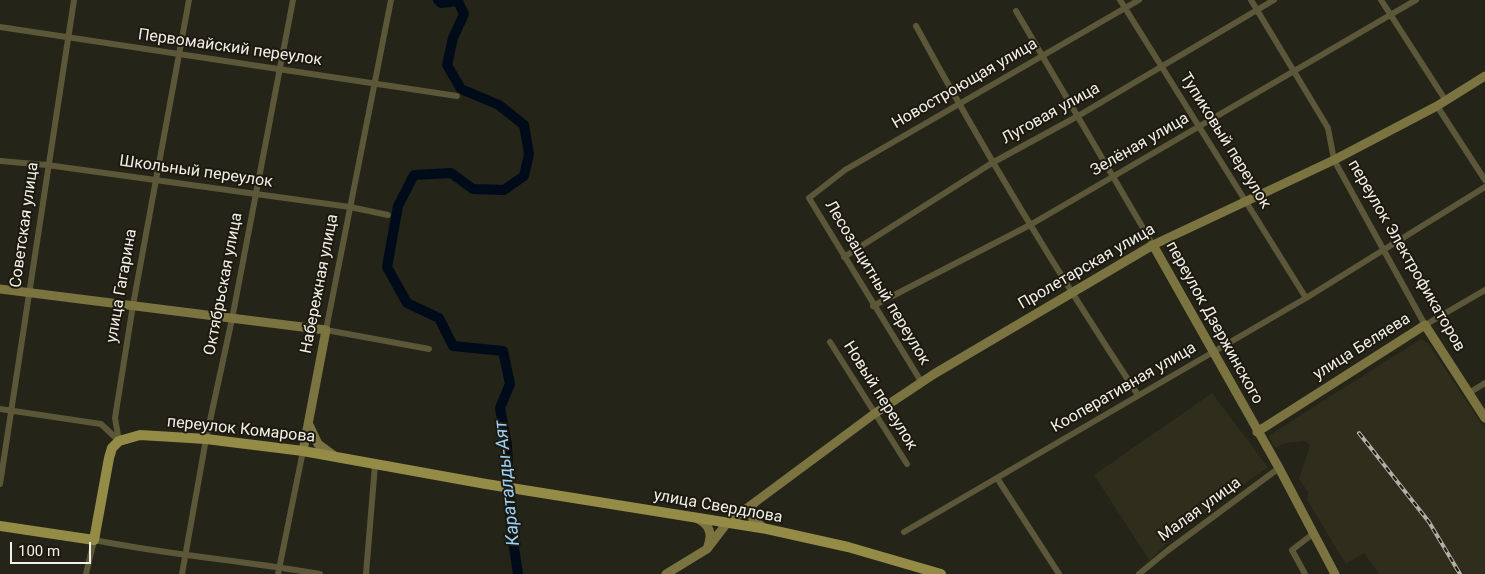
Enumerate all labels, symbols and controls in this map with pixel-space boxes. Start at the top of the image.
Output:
street label: Первомайский переулок [137,26,323,70]
street label: Новостроющая улица [889,35,1041,133]
street label: Тупиковый переулок [1175,69,1275,213]
street label: Луговая улица [999,79,1103,149]
street label: Зелёная улица [1087,109,1193,181]
street label: Школьный переулок [118,152,274,192]
street label: переулок Электрофикаторов [1343,157,1469,355]
street label: Советская улица [7,161,43,289]
street label: Лесозащитный переулок [820,197,934,369]
street label: Октябрьская улица [201,211,247,357]
street label: Набережная улица [297,213,343,355]
street label: Пролетарская улица [1015,220,1159,314]
street label: улица Гагарина [103,228,141,344]
street label: переулок Дзержинского [1161,238,1267,408]
street label: улица Беляева [1310,309,1414,385]
street label: Новый переулок [839,338,921,454]
street label: Кооперативная улица [1048,339,1200,437]
street label: переулок Комарова [166,413,316,447]
water label: Караталды-Аят [491,419,525,547]
street label: Малая улица [1155,474,1245,546]
street label: улица Свердлова [652,486,784,528]
scale bar [12,532,94,564]
text: 100 m [18,542,60,560]

